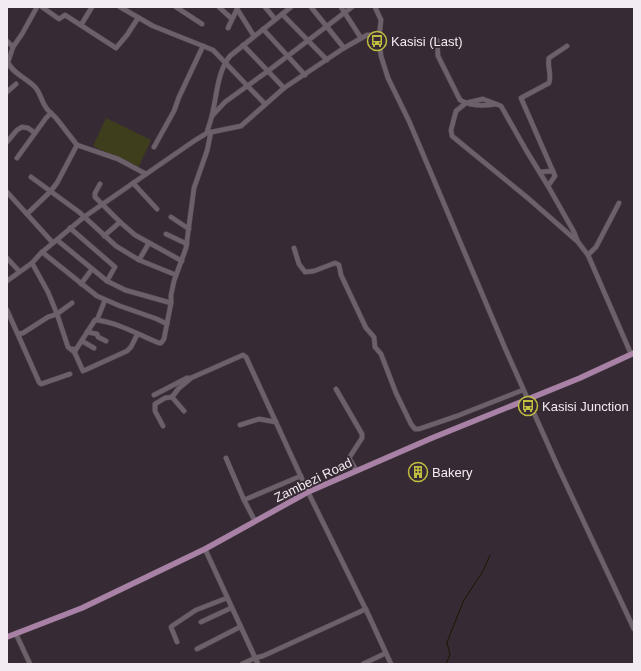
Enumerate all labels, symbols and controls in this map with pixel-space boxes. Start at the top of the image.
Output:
bus stop icon: Kasisi (Last) [366,30,388,52]
place label: Kasisi (Last) [391,34,463,49]
bus stop icon: Kasisi Junction [517,395,539,417]
place label: Kasisi Junction [542,399,629,414]
street label: Zambezi Road [272,455,354,505]
building icon: Bakery [407,461,429,483]
place label: Bakery [432,465,473,480]

